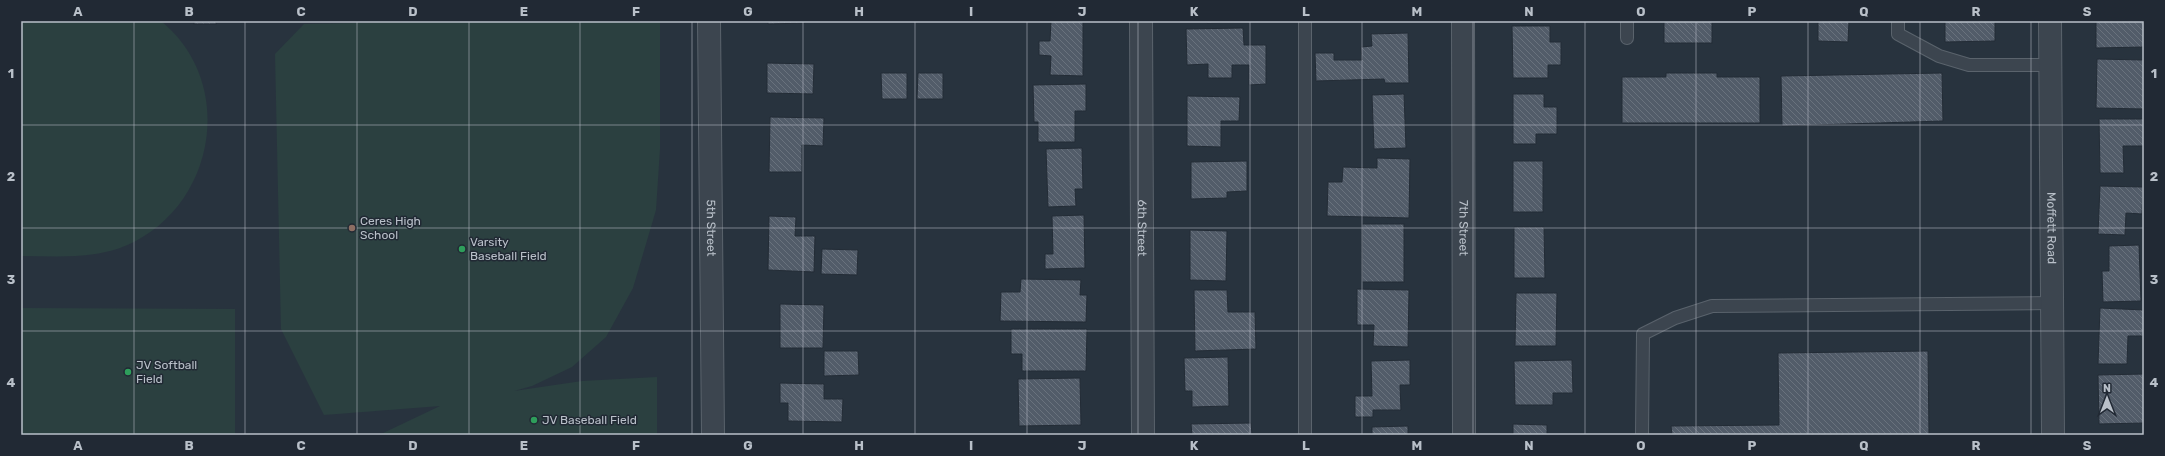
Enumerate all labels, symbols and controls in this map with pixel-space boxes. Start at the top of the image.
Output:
text: A [73,4,83,19]
text: B [184,4,194,19]
text: C [296,4,306,19]
text: D [408,4,418,19]
text: E [520,4,528,19]
text: F [632,4,640,19]
text: G [743,4,753,19]
text: H [854,4,864,19]
text: I [969,4,973,19]
text: J [1078,4,1086,19]
text: K [1190,4,1199,19]
text: L [1302,4,1310,19]
text: M [1412,4,1422,19]
text: N [1524,4,1534,19]
text: O [1636,4,1646,19]
text: P [1748,4,1757,19]
text: Q [1859,4,1869,19]
text: R [1972,4,1981,19]
text: S [2083,4,2092,19]
text: 1 [8,66,14,81]
text: 1 [2151,66,2157,81]
text: 2 [7,169,15,184]
text: 2 [2150,169,2158,184]
street label: Moffett Road [2044,192,2059,264]
street label: 5th Street [704,199,718,257]
street label: 6th Street [1135,199,1149,257]
street label: 7th Street [1456,200,1471,256]
place label: Ceres High School [360,214,421,242]
marker: Ceres High School [347,223,357,233]
place label: Varsity Baseball Field [470,235,547,263]
marker: Varsity Baseball Field [457,244,467,254]
text: 3 [7,272,16,287]
text: 3 [2150,272,2159,287]
place label: JV Softball Field [136,358,197,386]
marker: JV Softball Field [123,367,133,377]
text: 4 [7,375,16,390]
text: 4 [2150,375,2159,390]
north arrow [2087,378,2127,418]
text: N [2103,382,2111,395]
place label: JV Baseball Field [542,413,637,427]
marker: JV Baseball Field [529,415,539,425]
text: A [73,438,83,453]
text: B [184,438,194,453]
text: C [296,438,306,453]
text: D [408,438,418,453]
text: E [520,438,528,453]
text: F [632,438,640,453]
text: G [743,438,753,453]
text: H [854,438,864,453]
text: I [969,438,973,453]
text: J [1078,438,1086,453]
text: K [1190,438,1199,453]
text: L [1302,438,1310,453]
text: M [1412,438,1422,453]
text: N [1524,438,1534,453]
text: O [1636,438,1646,453]
text: P [1748,438,1757,453]
text: Q [1859,438,1869,453]
text: R [1972,438,1981,453]
text: S [2083,438,2092,453]

